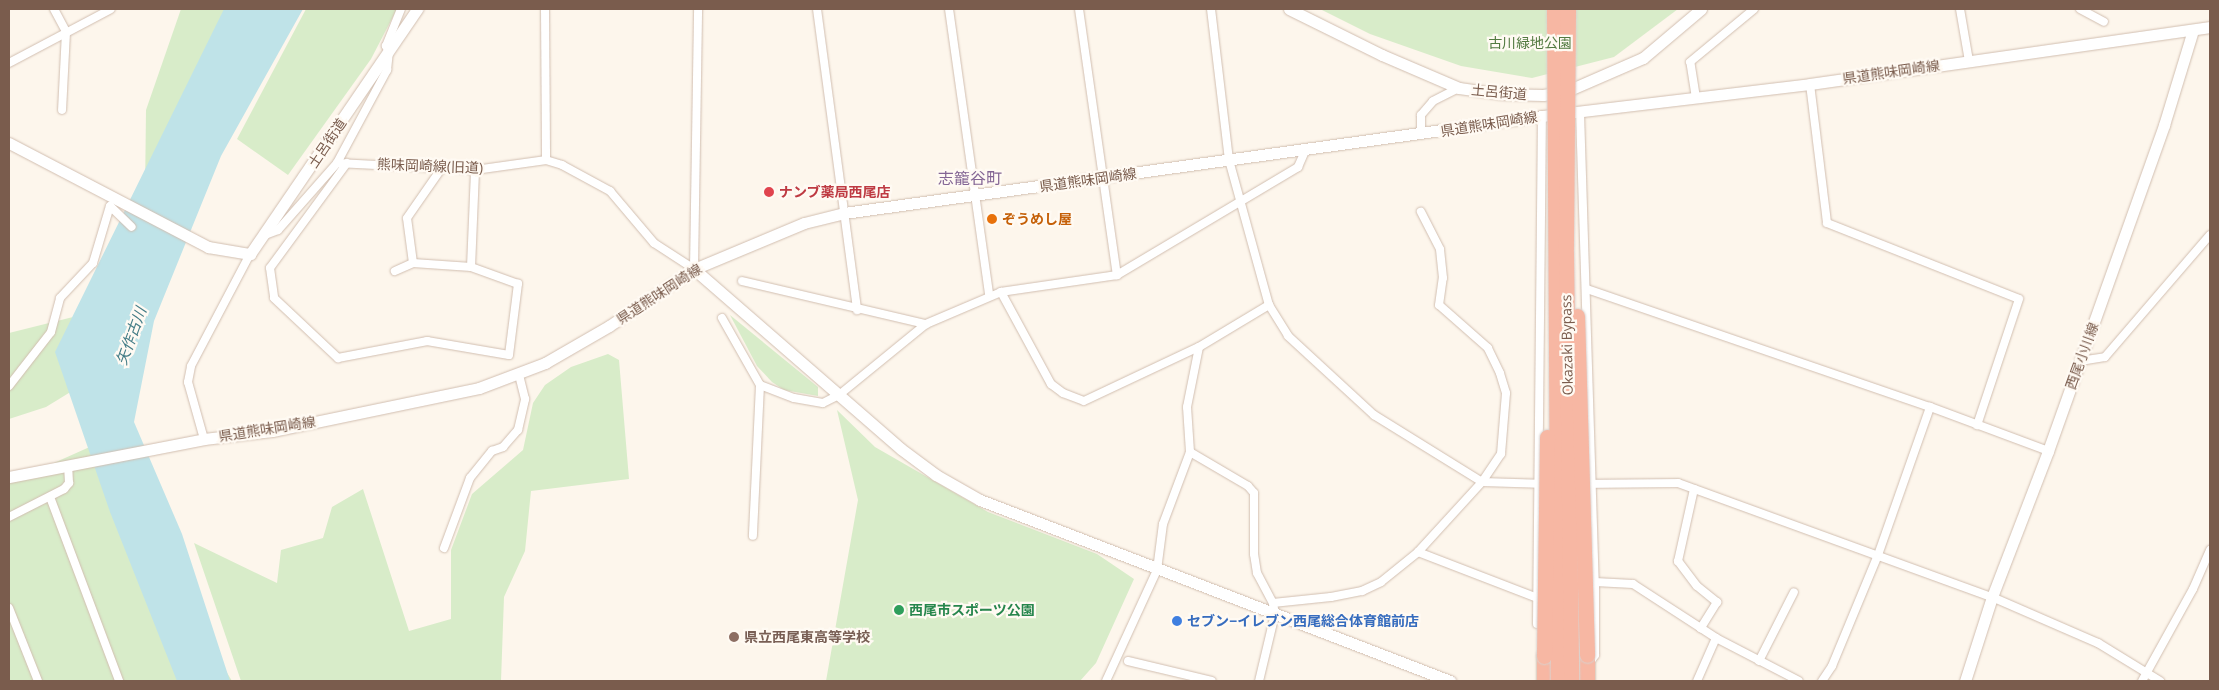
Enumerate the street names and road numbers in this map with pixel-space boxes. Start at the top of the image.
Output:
street label: 県道熊味岡崎線 [1841,57,1941,87]
street label: 土呂街道 [1470,81,1528,103]
street label: 県道熊味岡崎線 [1439,108,1539,140]
street label: 土呂街道 [304,115,350,171]
street label: 熊味岡崎線(旧道) [377,156,483,176]
street label: 県道熊味岡崎線 [1038,165,1138,195]
street label: 県道熊味岡崎線 [613,260,705,328]
street label: Okazaki Bypass [1558,295,1576,395]
street label: 西尾小川線 [2062,320,2102,392]
street label: 県道熊味岡崎線 [217,413,317,445]

